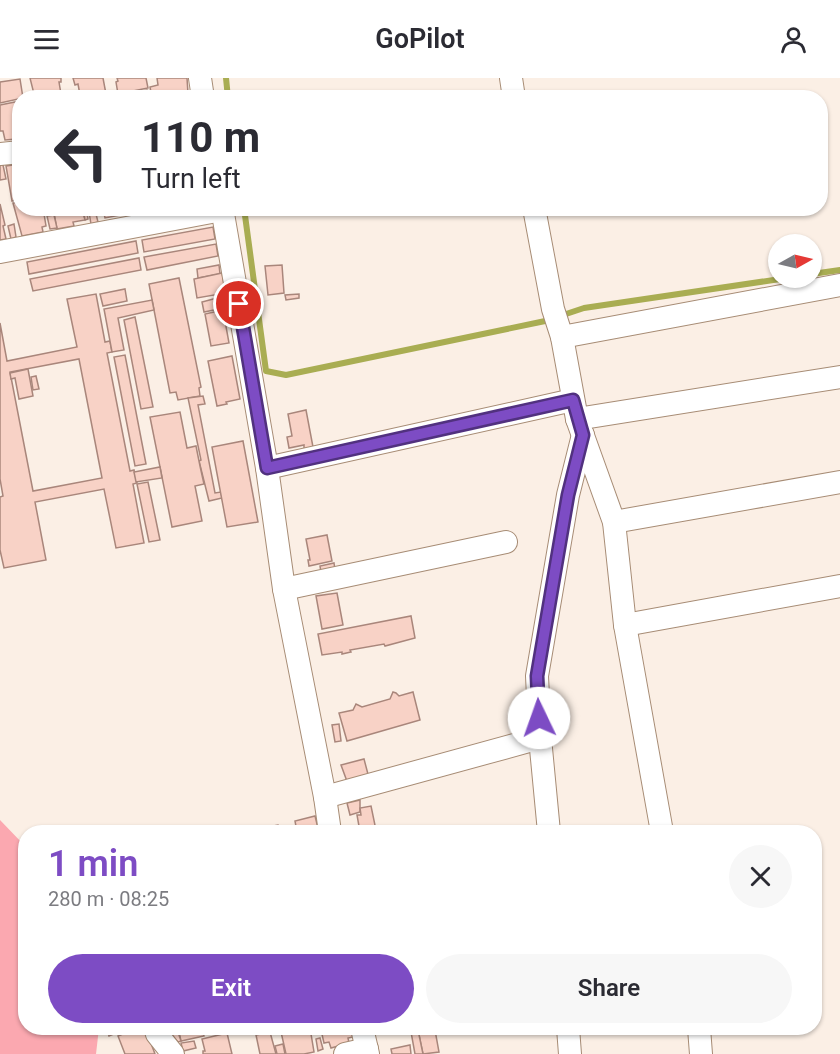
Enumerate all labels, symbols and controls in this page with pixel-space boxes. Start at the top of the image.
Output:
icon: menu [30,23,63,56]
text: GoPilot [375,23,465,55]
icon: person [777,23,810,56]
text: 110 m [141,113,260,162]
icon: left [42,114,120,192]
text: Turn left [141,163,241,195]
north arrow [768,234,822,288]
map controls [768,234,822,288]
pin [213,278,264,329]
icon: arrive [222,287,255,320]
position arrow [507,686,571,750]
text: 1 min [48,843,138,885]
button: close [729,845,792,908]
text: 280 m · 08:25 [48,887,169,911]
button: Exit [48,954,414,1023]
button: Share [426,954,792,1023]

